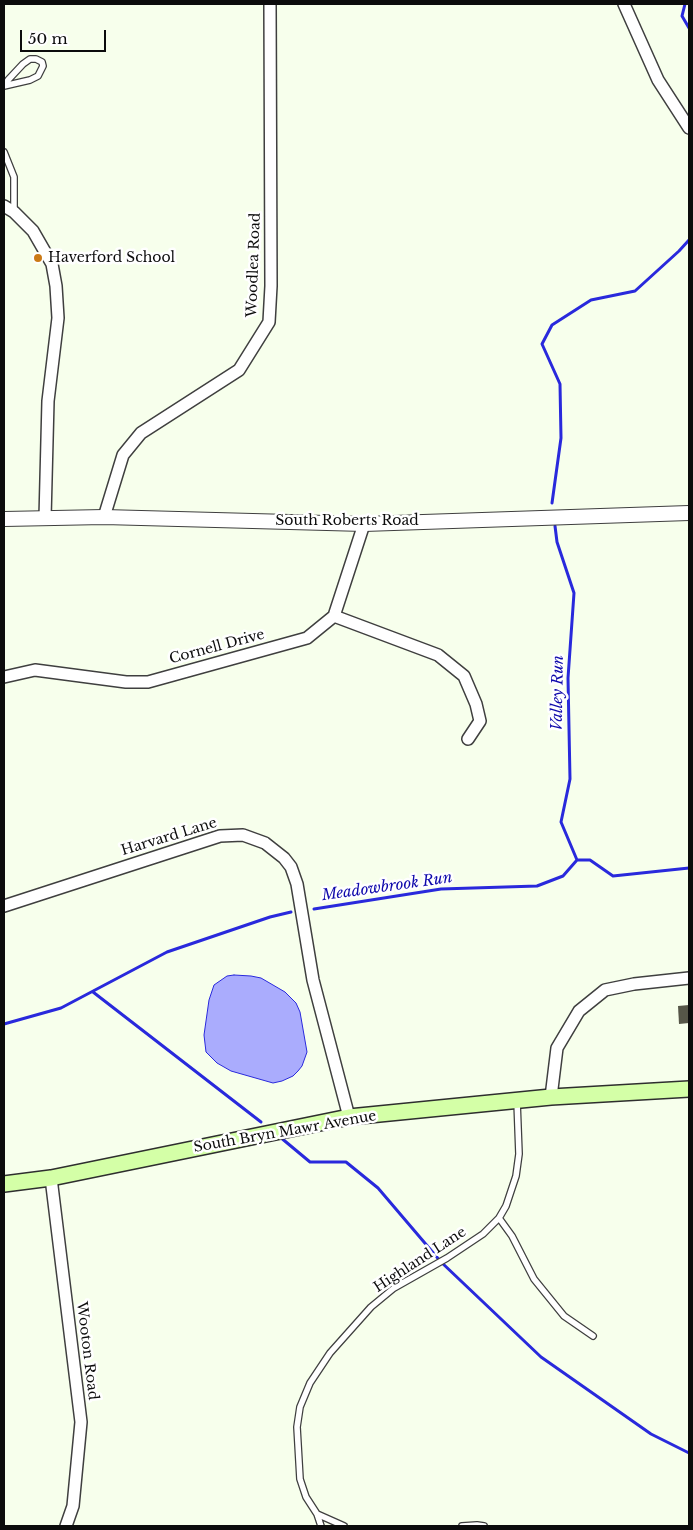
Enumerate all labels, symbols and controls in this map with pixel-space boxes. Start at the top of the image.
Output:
scale bar [22,20,109,52]
text: 50 m [28,29,68,48]
street label: Woodlea Road [244,212,264,318]
place label: Haverford School [48,250,175,266]
marker: Haverford School [32,252,44,264]
street label: South Roberts Road [275,513,419,529]
street label: Cornell Drive [168,626,266,668]
water label: Valley Run [548,655,568,731]
street label: Harvard Lane [119,814,219,860]
water label: Meadowbrook Run [321,869,453,905]
street label: South Bryn Mawr Avenue [192,1108,378,1156]
street label: Highland Lane [371,1224,469,1296]
street label: Wooton Road [73,1301,101,1401]

